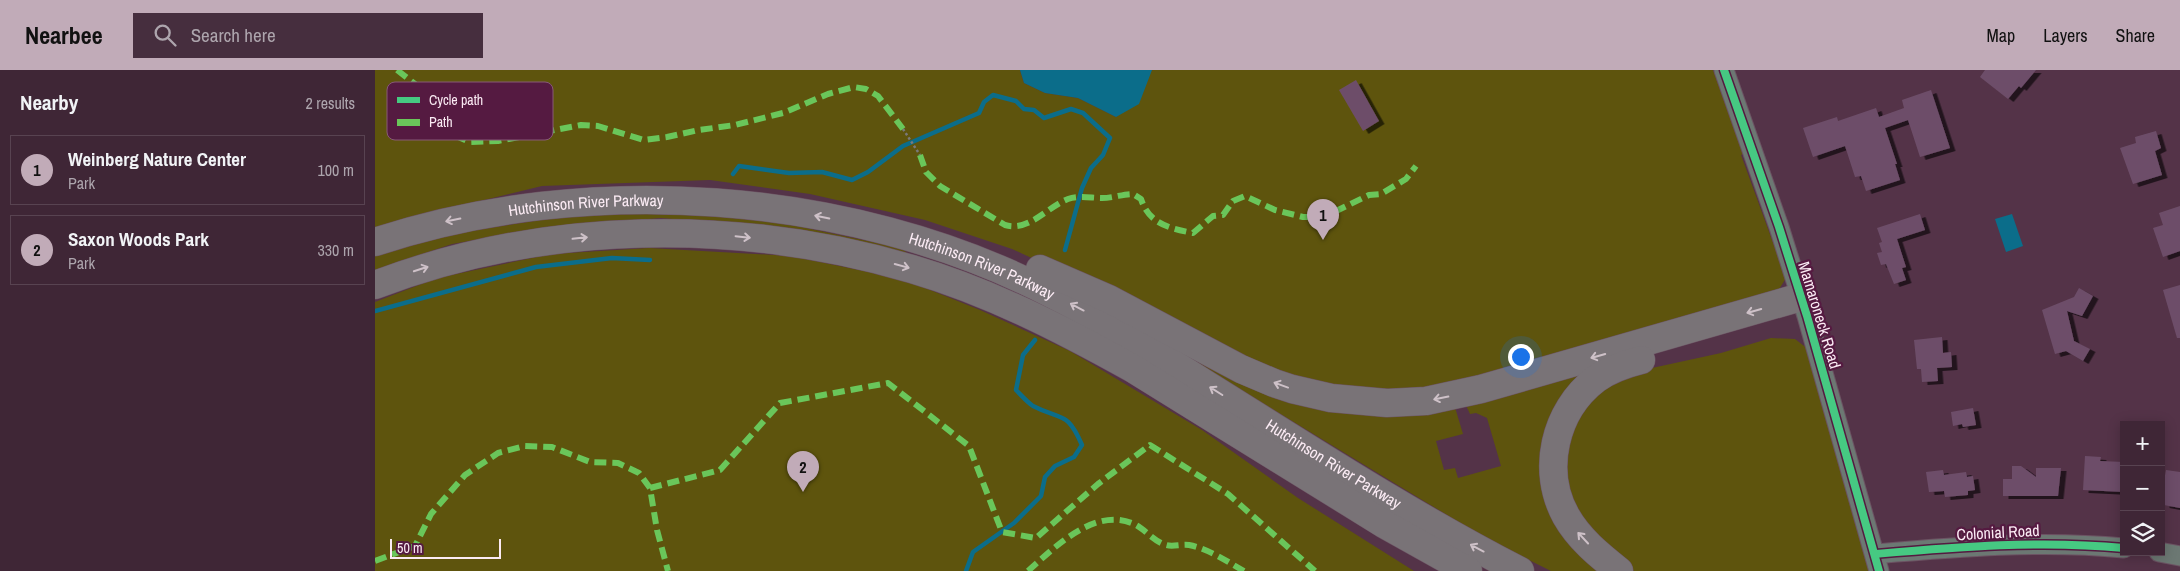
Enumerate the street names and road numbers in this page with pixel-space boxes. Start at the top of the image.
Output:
street label: Hutchinson River Parkway [507,189,664,221]
street label: Hutchinson River Parkway [906,227,1059,305]
street label: Mamaroneck Road [1793,259,1847,371]
street label: Hutchinson River Parkway [1262,414,1406,514]
street label: Colonial Road [1956,519,2040,545]

